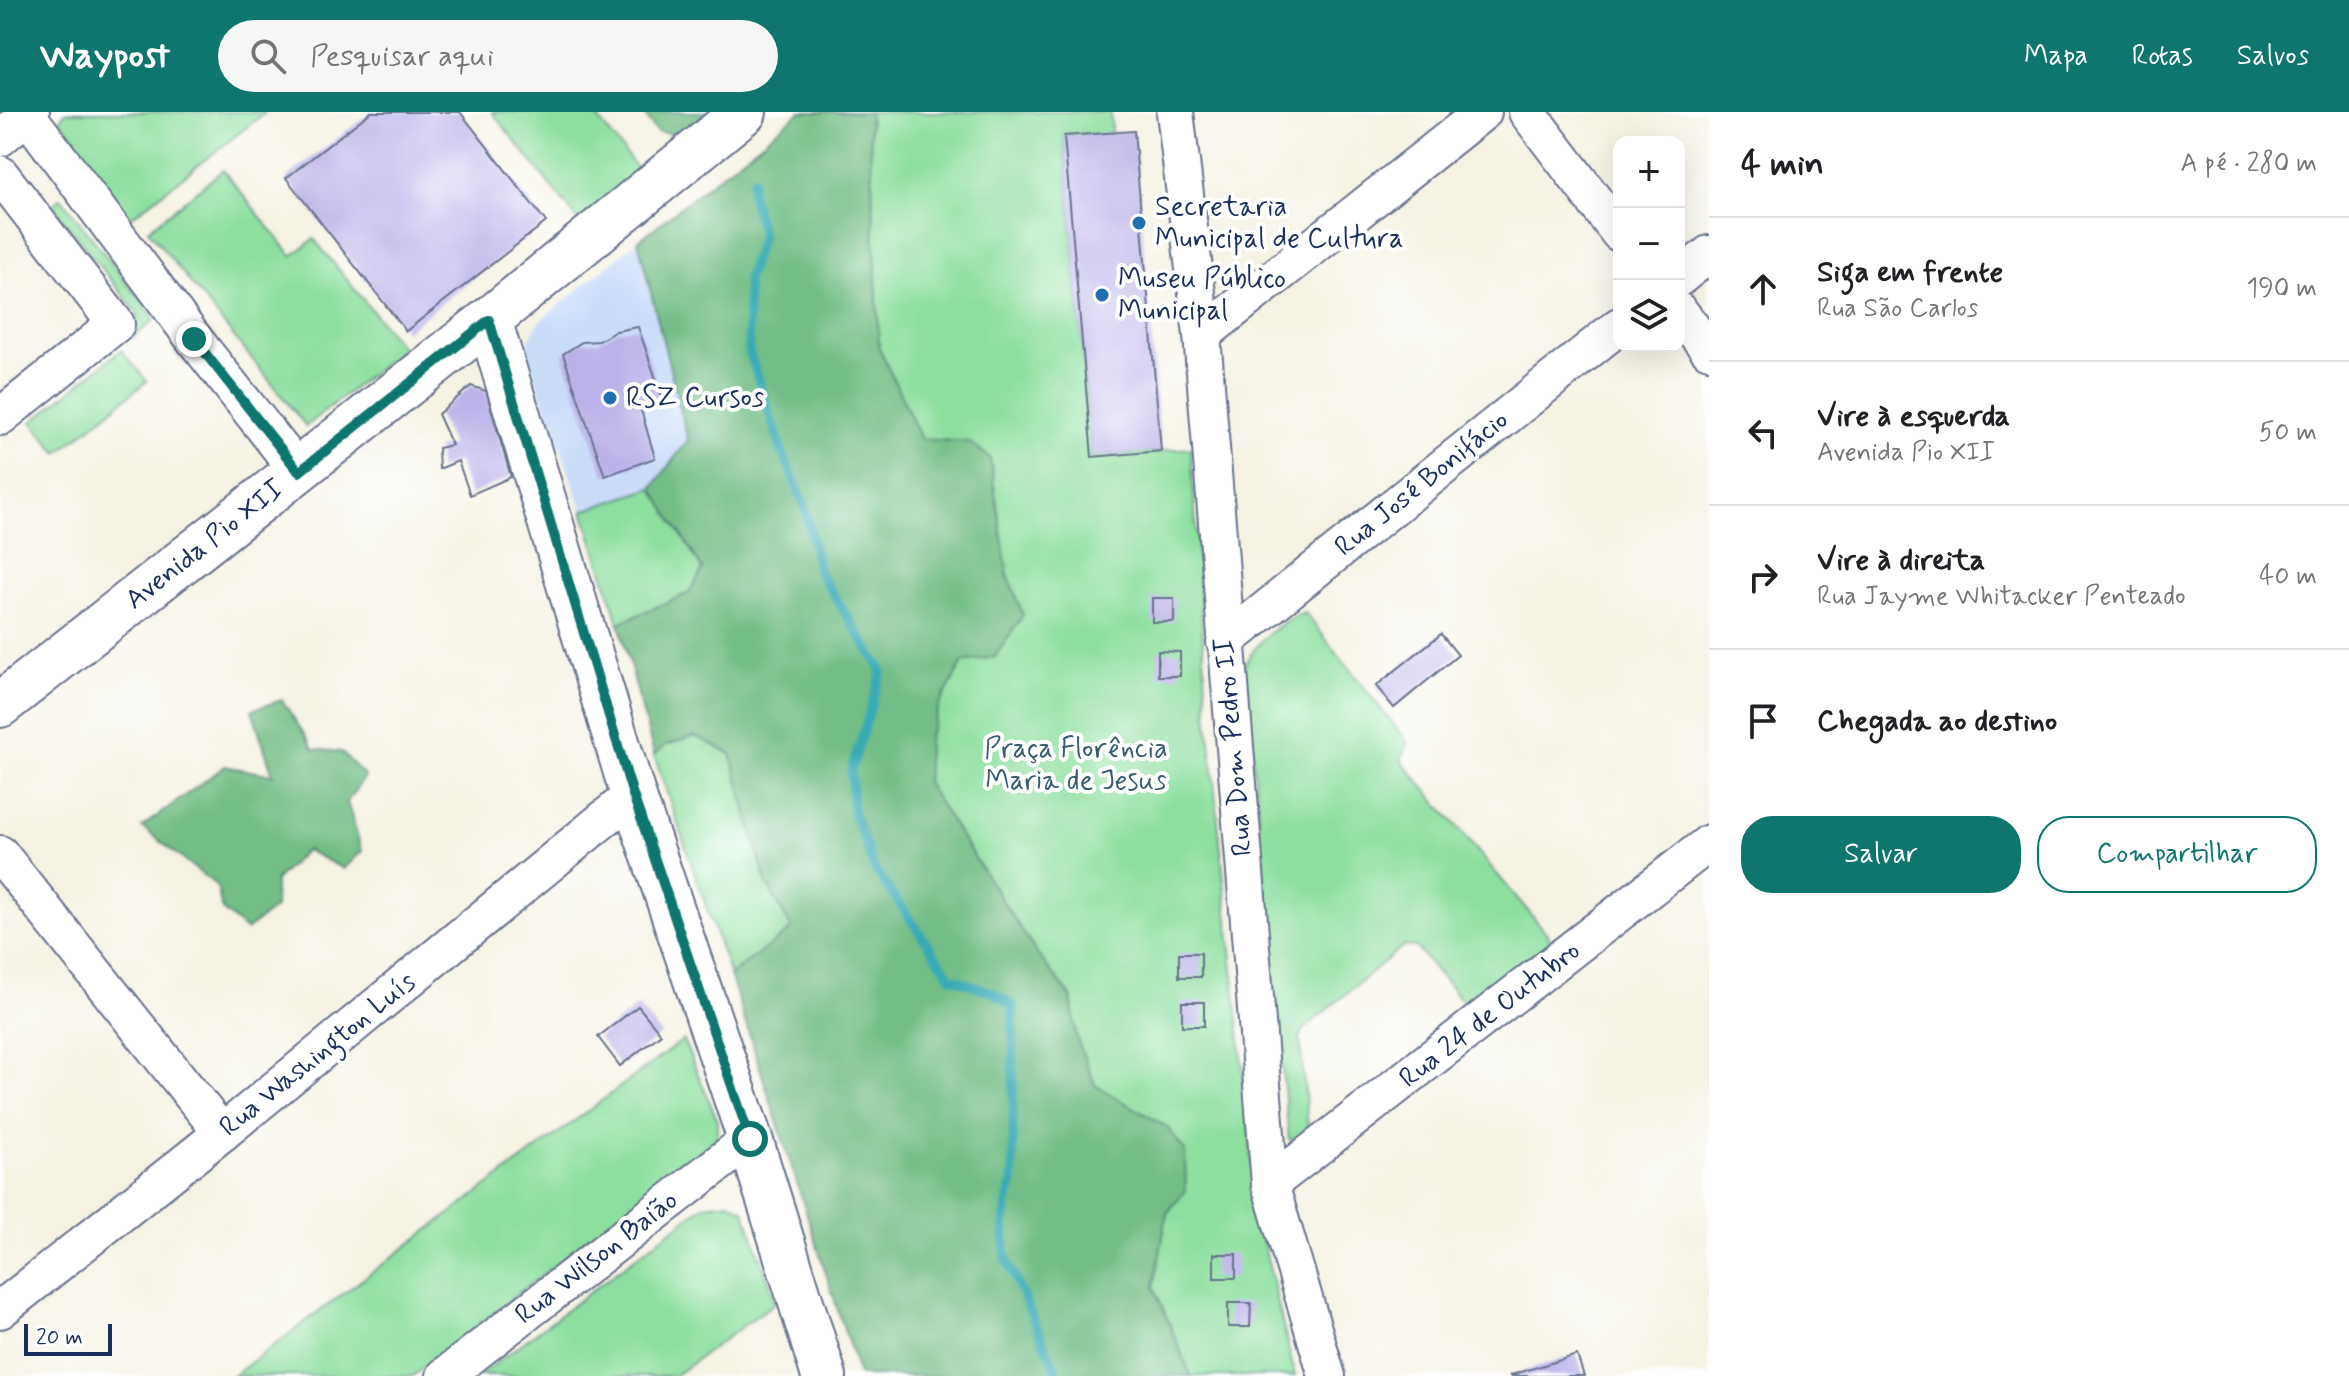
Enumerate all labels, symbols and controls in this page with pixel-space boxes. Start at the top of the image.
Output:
search box [218,20,778,92]
text: Waypost [40,32,170,81]
icon: search [246,34,290,78]
text: Pesquisar aqui [310,37,494,76]
text: Mapa [2024,38,2088,75]
text: Rotas [2132,38,2193,75]
text: Salvos [2237,38,2309,75]
map controls [1613,136,1685,352]
button: + [1613,136,1685,208]
text: 4 min [1741,142,1824,187]
text: A pé · 280 m [2181,147,2317,181]
place label: Secretaria Municipal de Cultura [1155,189,1404,258]
button: − [1613,208,1685,280]
marker: Secretaria Municipal de Cultura [1130,214,1148,232]
text: Siga em frente [1817,253,2003,292]
place label: Museu Público Municipal [1118,261,1286,330]
icon: ahead [1741,267,1785,311]
text: 190 m [2247,272,2317,306]
button: layers [1613,280,1685,352]
marker: Museu Público Municipal [1093,286,1111,304]
text: Rua São Carlos [1817,292,1978,326]
route end [176,321,212,357]
place label: RSZ Cursos [626,380,764,417]
marker: RSZ Cursos [601,389,619,407]
text: Vire à esquerda [1817,397,2010,436]
street label: Rua José Bonifácio [1327,402,1517,566]
icon: left [1741,411,1785,455]
text: 50 m [2259,416,2317,450]
text: Avenida Pio XII [1817,436,1995,470]
street label: Avenida Pio XII [118,471,292,619]
text: Vire à direita [1817,541,1985,580]
icon: right [1741,555,1785,599]
text: 40 m [2259,560,2317,594]
text: Rua Jayme Whitacker Penteado [1817,580,2186,614]
street label: Rua Dom Pedro II [1206,636,1262,858]
icon: arrive [1741,699,1785,743]
text: Chegada ao destino [1817,702,2057,741]
park label: Praça Florência Maria de Jesus [984,731,1168,800]
button: Salvar [1741,816,2021,893]
button: Compartilhar [2037,816,2317,893]
street label: Rua 24 de Outubro [1392,933,1588,1097]
street label: Rua Washington Luís [212,964,426,1148]
route start [732,1121,768,1157]
street label: Rua Wilson Baião [508,1183,686,1333]
scale bar [24,1320,112,1356]
text: 20 m [36,1324,83,1352]

